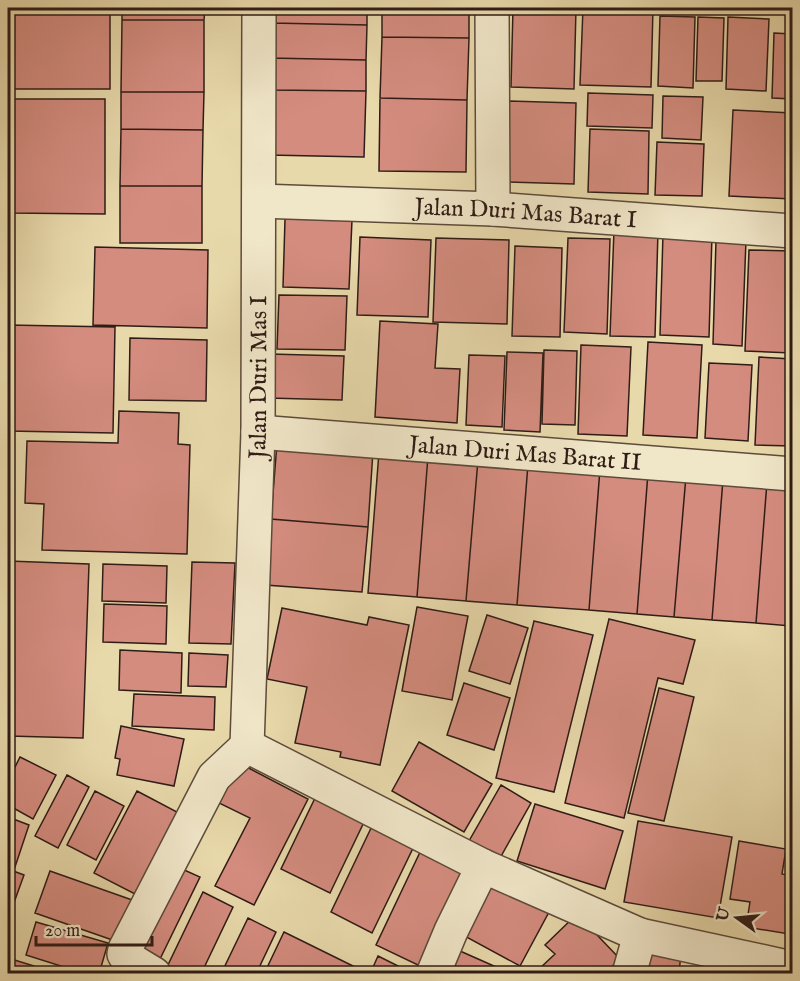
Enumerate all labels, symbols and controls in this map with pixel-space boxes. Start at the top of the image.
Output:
street label: Jalan Duri Mas Barat I [411,192,638,237]
street label: Jalan Duri Mas I [243,295,275,463]
street label: Jalan Duri Mas Barat II [405,430,642,479]
north arrow [707,888,767,948]
text: U [713,905,736,925]
scale bar [36,909,152,947]
text: 20 m [45,920,80,943]

